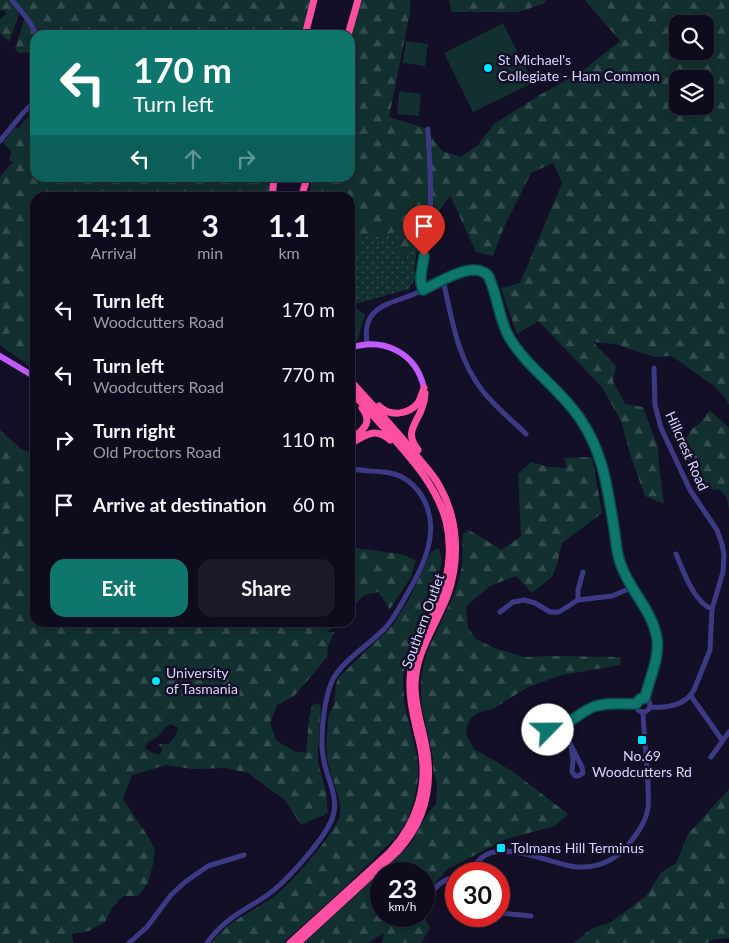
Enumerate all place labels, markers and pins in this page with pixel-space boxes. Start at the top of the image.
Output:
place label: St Michael's Collegiate - Ham Common [498,51,660,84]
marker: St Michael's Collegiate - Ham Common [482,62,494,74]
pin [403,205,445,256]
place label: University of Tasmania [166,664,238,697]
marker: University of Tasmania [150,675,162,687]
marker: No.69 Woodcutters Rd [636,734,648,746]
place label: No.69 Woodcutters Rd [592,747,692,780]
place label: Tolmans Hill Terminus [511,839,644,856]
marker: Tolmans Hill Terminus [495,842,507,854]

